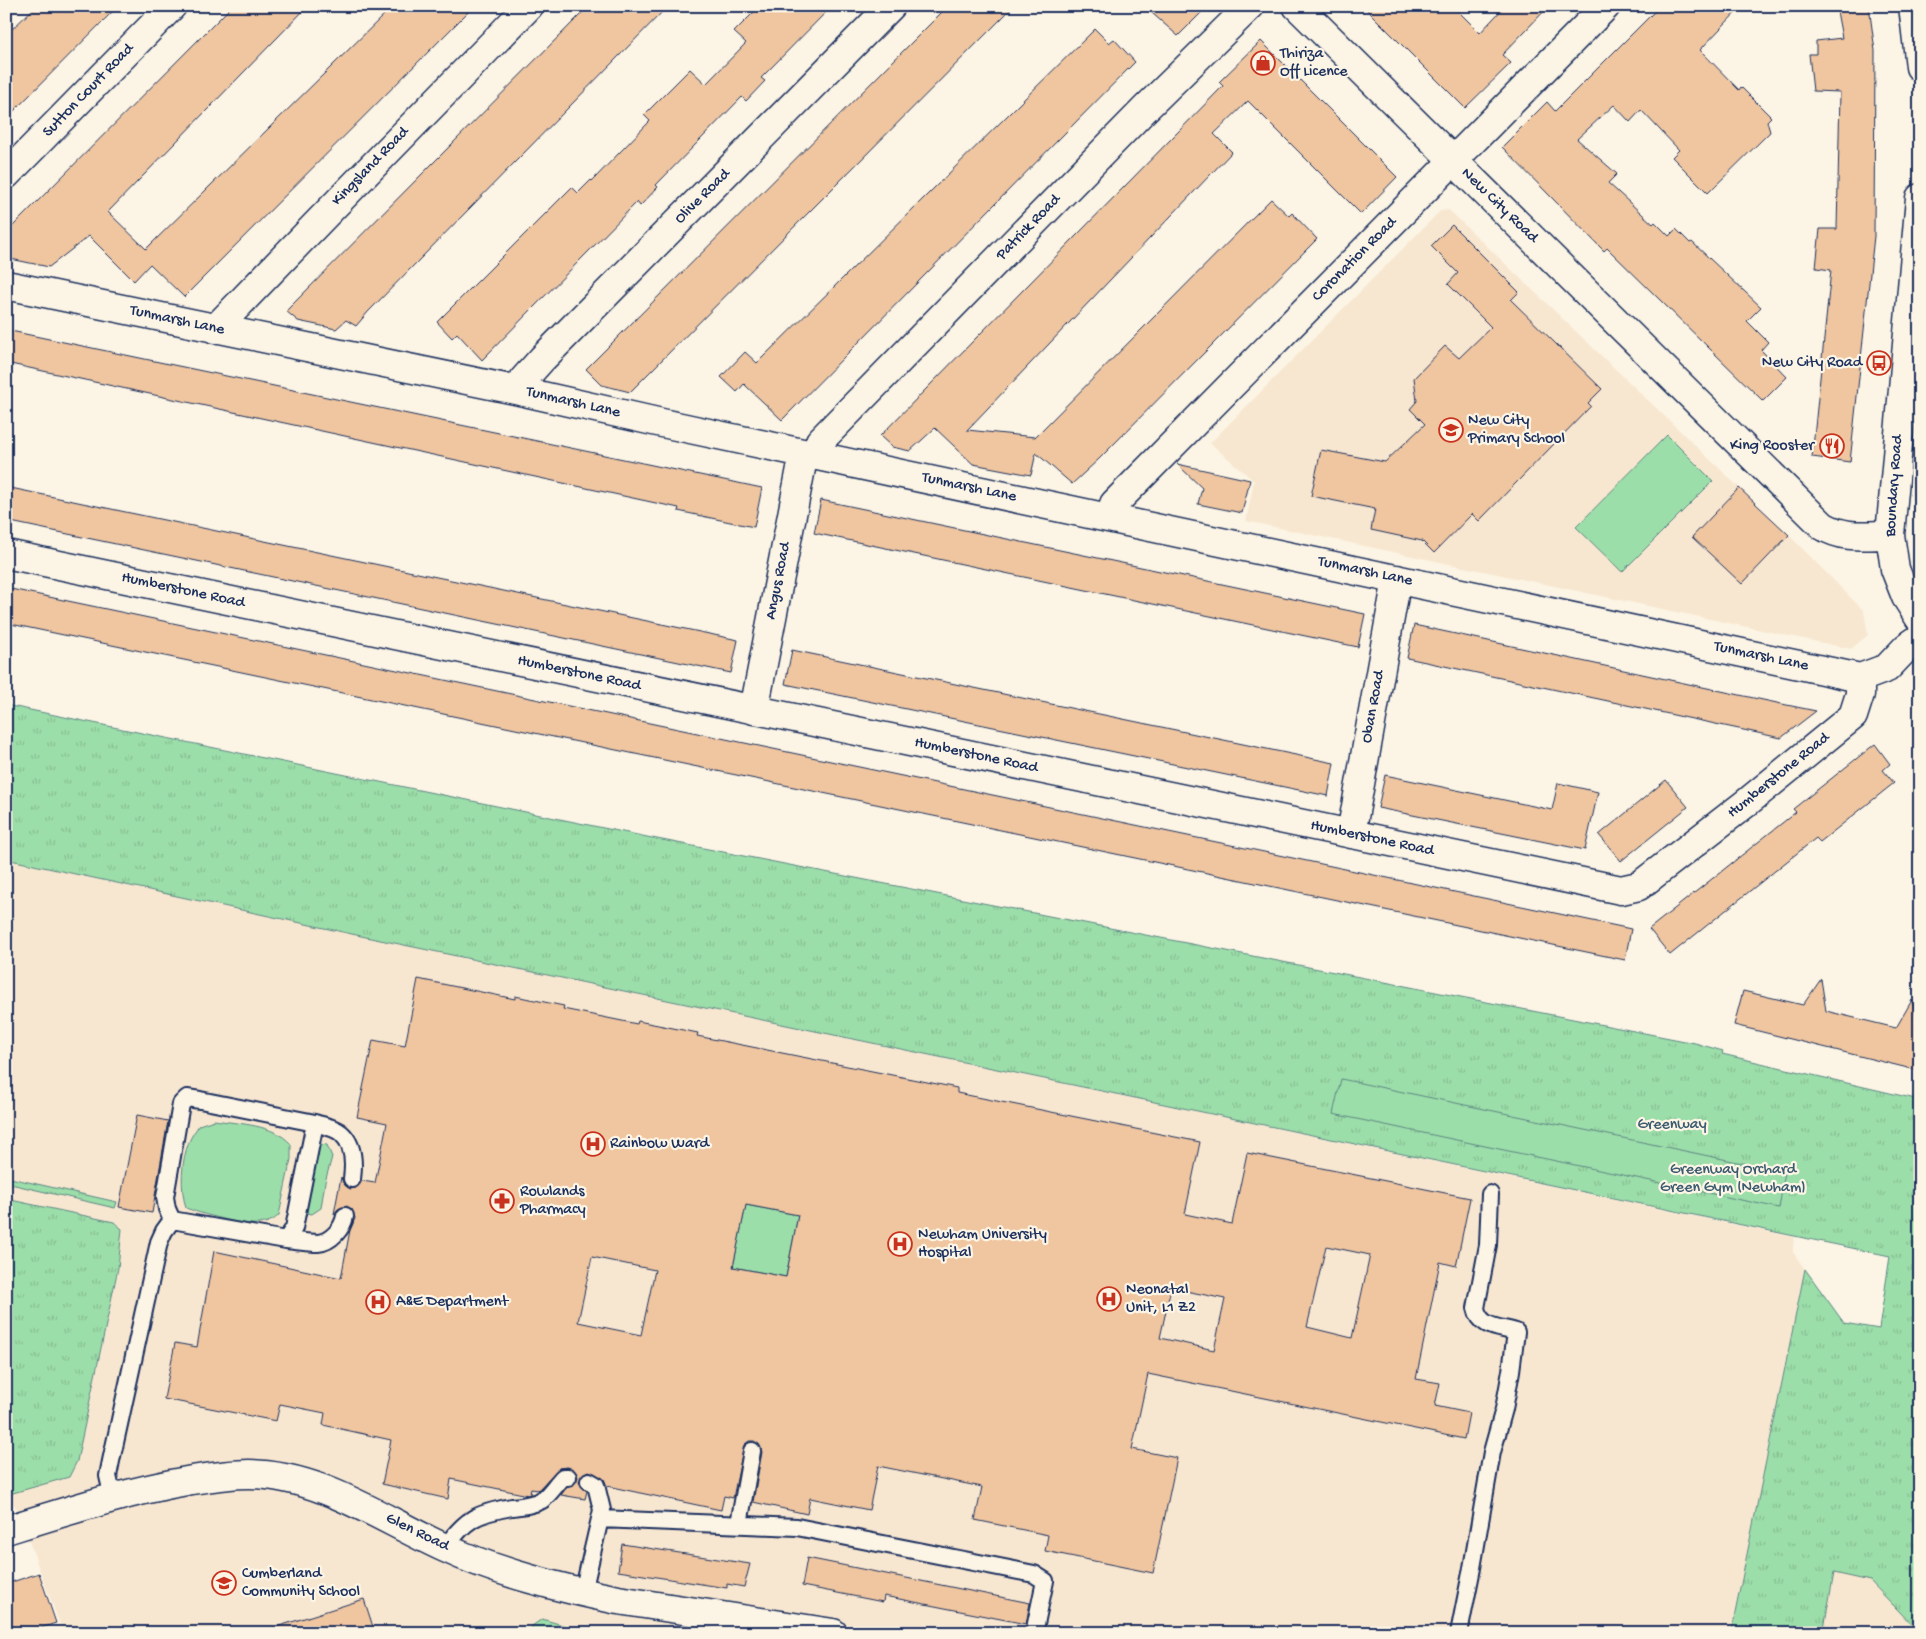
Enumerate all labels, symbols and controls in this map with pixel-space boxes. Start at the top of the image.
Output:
street label: Sutton Court Road [39,39,140,142]
place label: Thiriza Off Licence [1279,45,1348,82]
shop icon: Thiriza Off Licence [1250,50,1276,76]
street label: Kingsland Road [328,122,415,211]
street label: Olive Road [671,164,736,229]
street label: New City Road [1456,164,1543,249]
street label: Patrick Road [992,190,1066,266]
street label: Coronation Road [1309,213,1402,306]
street label: Tunmarsh Lane [127,302,227,340]
bus stop icon: New City Road [1866,350,1892,376]
place label: New City Road [1762,354,1864,373]
street label: Tunmarsh Lane [523,383,623,423]
place label: New City Primary School [1467,412,1565,449]
school or university icon: New City Primary School [1438,417,1464,443]
restaurant icon: King Rooster [1819,433,1845,459]
street label: Boundary Road [1882,433,1908,539]
place label: King Rooster [1730,437,1815,456]
street label: Tunmarsh Lane [919,469,1019,507]
street label: Angus Road [762,539,796,621]
street label: Tunmarsh Lane [1315,553,1415,591]
street label: Humberstone Road [120,569,248,614]
street label: Tunmarsh Lane [1711,638,1811,676]
street label: Humberstone Road [516,652,644,697]
street label: Oban Road [1358,668,1390,745]
street label: Humberstone Road [1724,728,1835,823]
street label: Humberstone Road [913,734,1041,779]
street label: Humberstone Road [1309,817,1437,862]
park label: Greenway [1637,1116,1707,1135]
hospital icon: Rainbow Ward [580,1131,606,1157]
place label: Rainbow Ward [610,1135,710,1154]
park label: Greenway Orchard Green Gym (Newham) [1660,1161,1806,1198]
place label: Rowlands Pharmacy [519,1183,586,1220]
pharmacy icon: Rowlands Pharmacy [489,1188,515,1214]
place label: Newham University Hospital [918,1226,1047,1263]
hospital icon: Newham University Hospital [887,1231,913,1257]
place label: Neonatal Unit, L1 Z2 [1126,1281,1196,1318]
hospital icon: Neonatal Unit, L1 Z2 [1096,1286,1122,1312]
hospital icon: A&E Department [365,1289,391,1315]
place label: A&E Department [396,1293,509,1312]
street label: Glen Road [382,1510,453,1557]
place label: Cumberland Community School [242,1565,360,1602]
school or university icon: Cumberland Community School [211,1570,237,1596]

